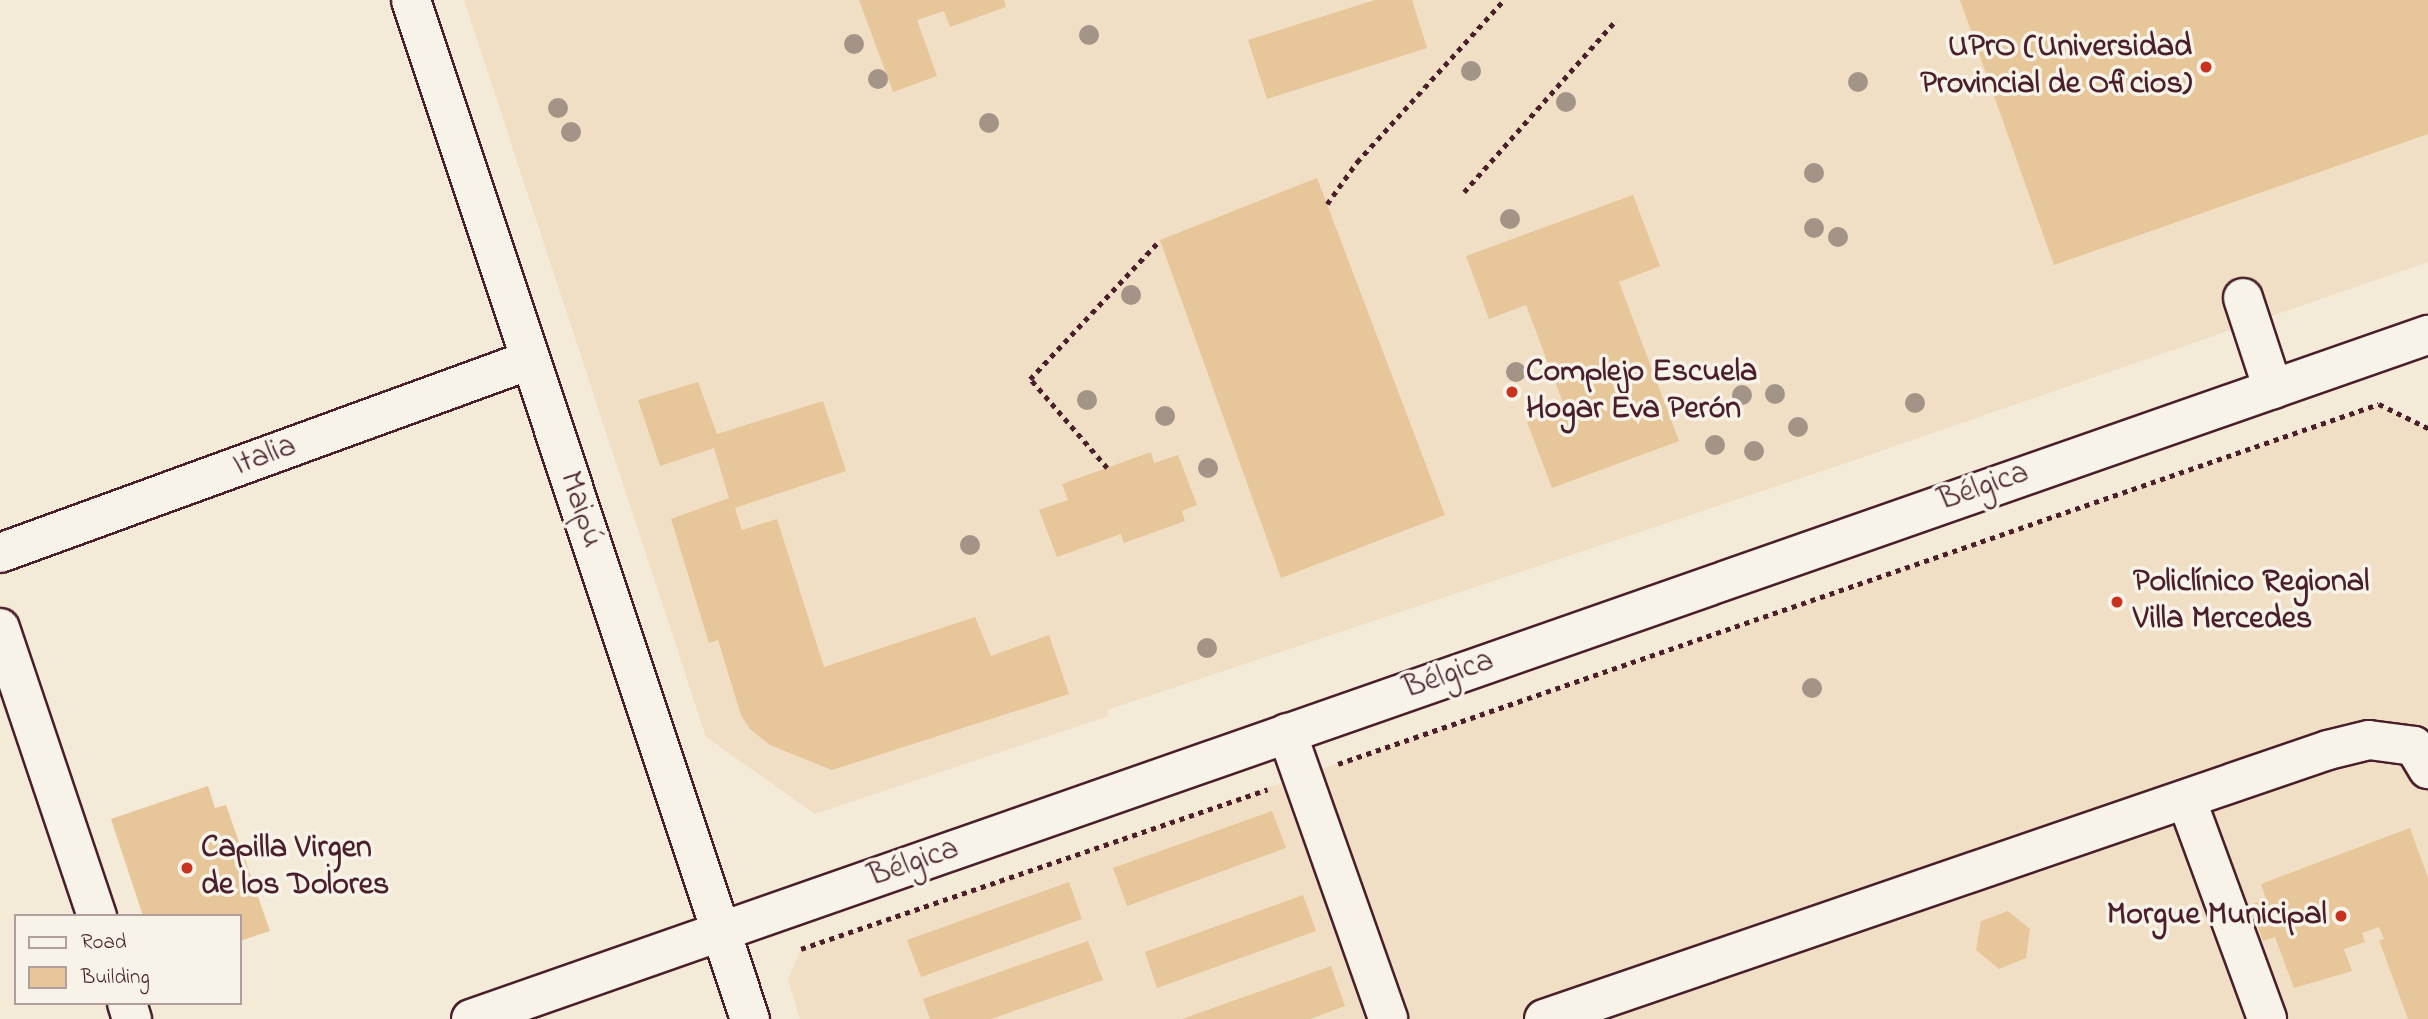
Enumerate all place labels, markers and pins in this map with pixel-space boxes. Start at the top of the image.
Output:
place label: UPrO (Universidad Provincial de Oficios) [1920,30,2192,105]
marker: UPrO (Universidad Provincial de Oficios) [2198,59,2214,75]
place label: Complejo Escuela Hogar Eva Perón [1526,355,1757,430]
marker: Complejo Escuela Hogar Eva Perón [1504,384,1520,400]
place label: Policlínico Regional Villa Mercedes [2133,565,2369,640]
marker: Policlínico Regional Villa Mercedes [2107,592,2127,612]
place label: Capilla Virgen de los Dolores [201,831,389,906]
marker: Capilla Virgen de los Dolores [179,860,195,876]
place label: Morgue Municipal [2107,897,2327,935]
marker: Morgue Municipal [2333,908,2349,924]

